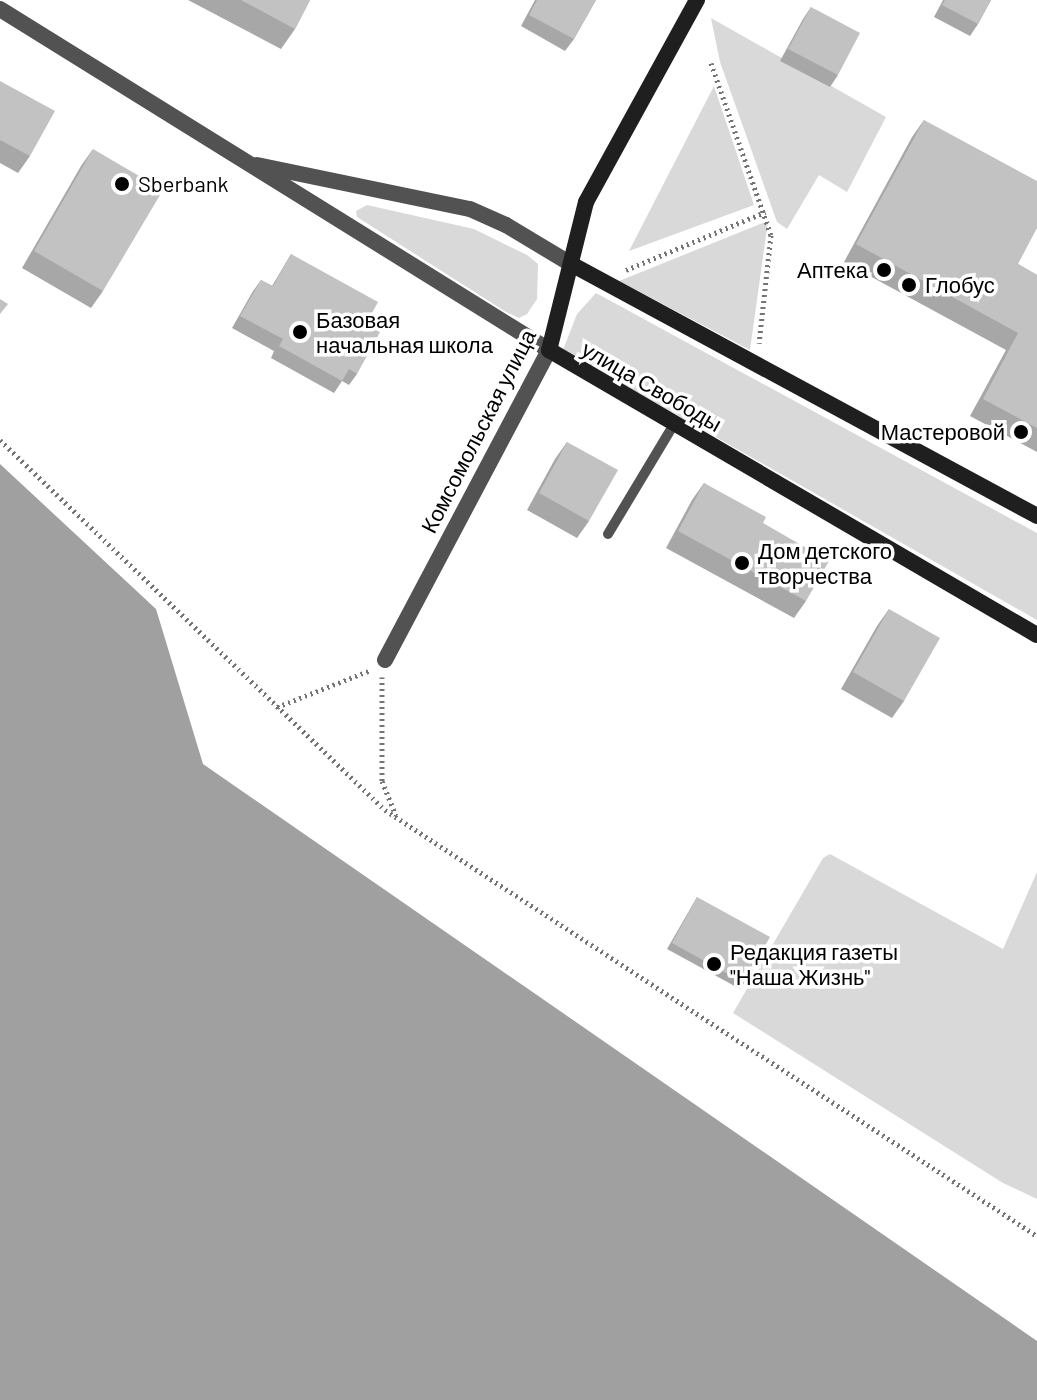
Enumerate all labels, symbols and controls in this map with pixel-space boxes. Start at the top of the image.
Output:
place label: Sberbank [138,171,229,197]
marker: Sberbank [113,175,131,193]
place label: Аптека [797,257,868,283]
marker: Аптека [875,261,893,279]
place label: Глобус [925,272,995,298]
marker: Глобус [900,276,918,294]
place label: Базовая начальная школа [316,306,493,358]
marker: Базовая начальная школа [291,323,309,341]
street label: Комсомольская улица [415,325,541,537]
street label: улица Свободы [577,335,727,437]
place label: Мастеровой [881,419,1005,445]
marker: Мастеровой [1012,423,1030,441]
place label: Дом детского творчества [758,537,892,588]
marker: Дом детского творчества [733,554,751,572]
place label: Редакция газеты "Наша Жизнь" [730,938,898,990]
marker: Редакция газеты "Наша Жизнь" [705,955,723,973]

